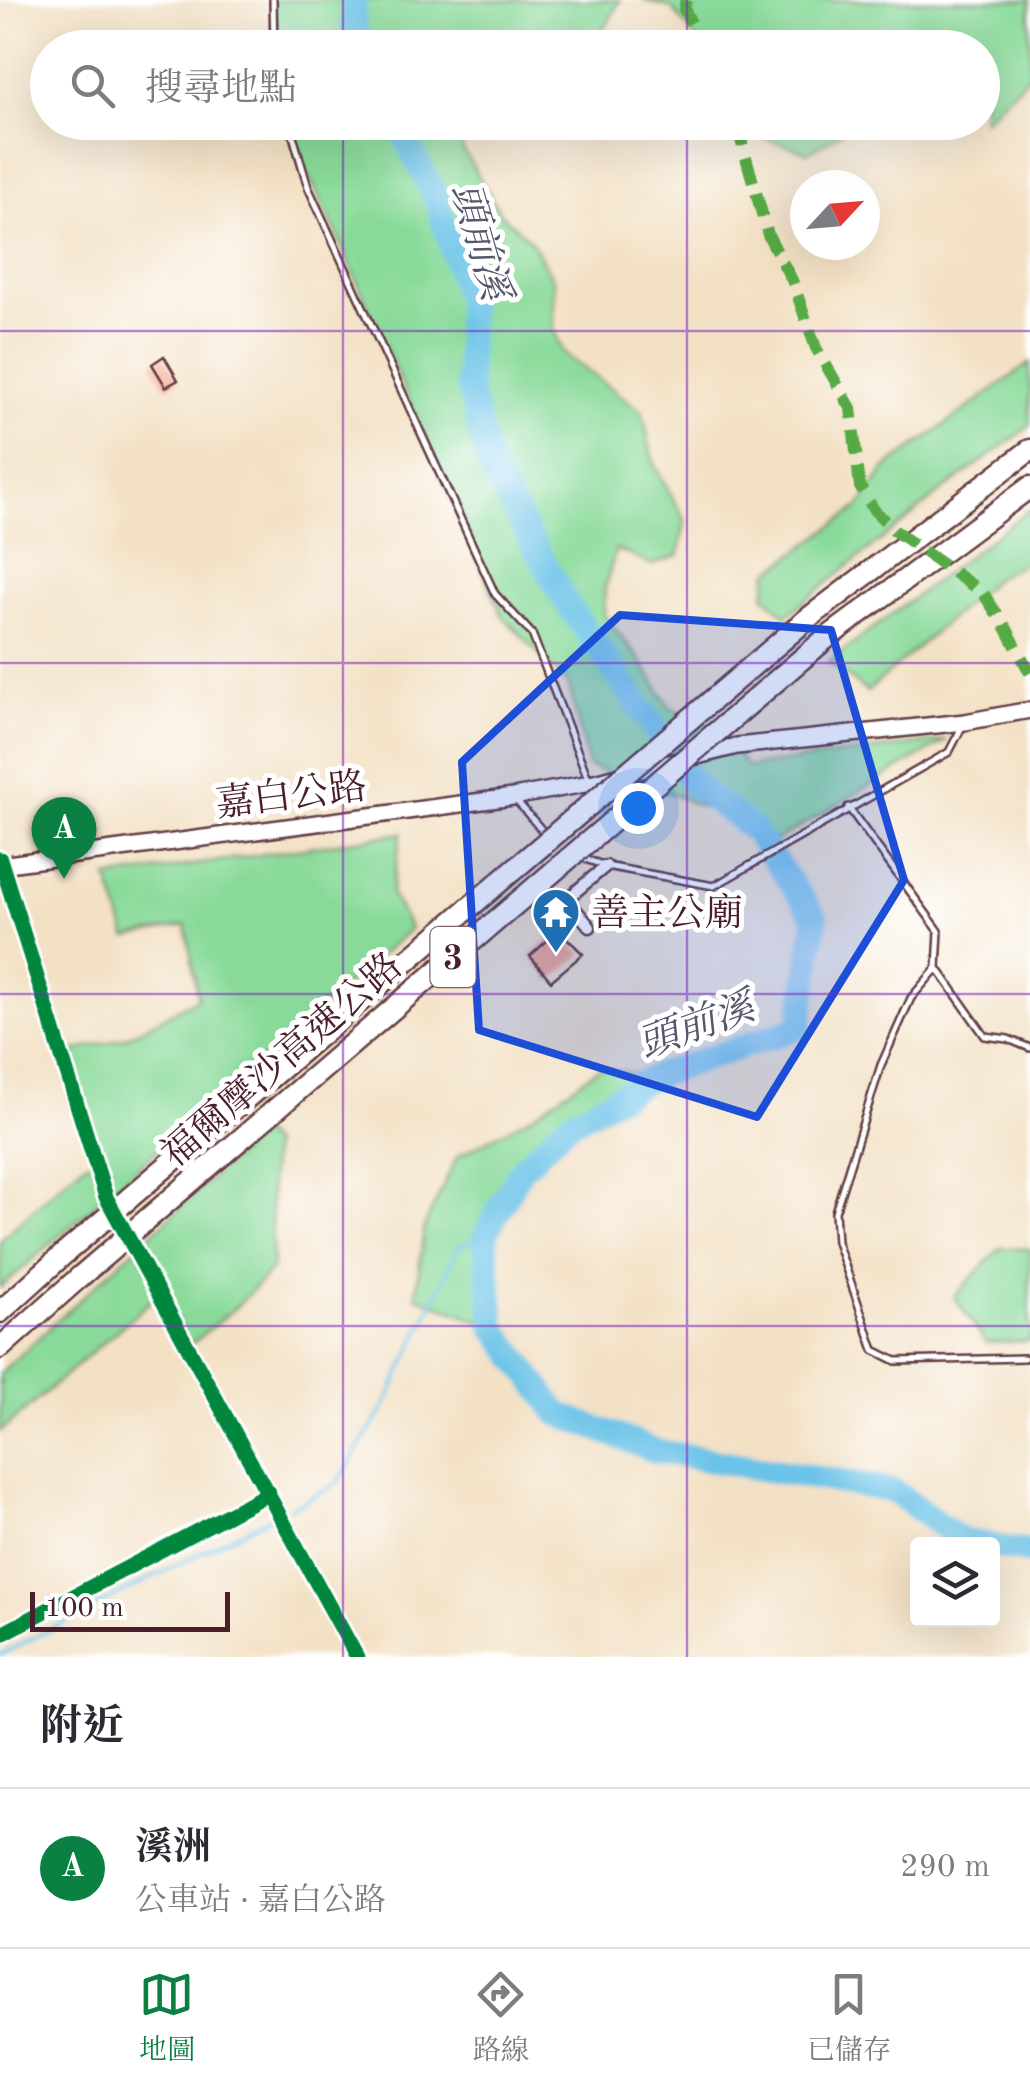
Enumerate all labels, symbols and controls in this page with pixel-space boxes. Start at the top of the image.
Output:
search box [30,30,1000,140]
icon: search [65,58,120,113]
text: 搜尋地點 [145,71,297,109]
north arrow [790,170,880,260]
water label: 頭前溪 [442,178,519,309]
street label: 嘉白公路 [213,765,369,825]
your location [613,783,664,834]
pin: A [32,796,96,879]
temple icon: 善主公廟 [530,886,582,954]
place label: 善主公廟 [591,892,743,934]
road number: 3 [430,927,476,987]
street label: 福爾摩沙高速公路 [153,944,410,1175]
water label: 頭前溪 [633,983,764,1067]
map controls [910,1537,1000,1627]
button: layers [910,1537,1000,1627]
scale bar [30,1587,230,1632]
text: 100 m [45,1595,124,1623]
text: 附近 [40,1707,124,1749]
text: 溪洲 [135,1830,211,1868]
text: A [60,1852,85,1884]
text: 290 m [900,1852,990,1884]
text: 公車站 · 嘉白公路 [135,1886,386,1918]
tab: 地圖 [139,1967,195,2070]
tab: 路線 [473,1967,529,2070]
tab: 已儲存 [807,1967,891,2070]

